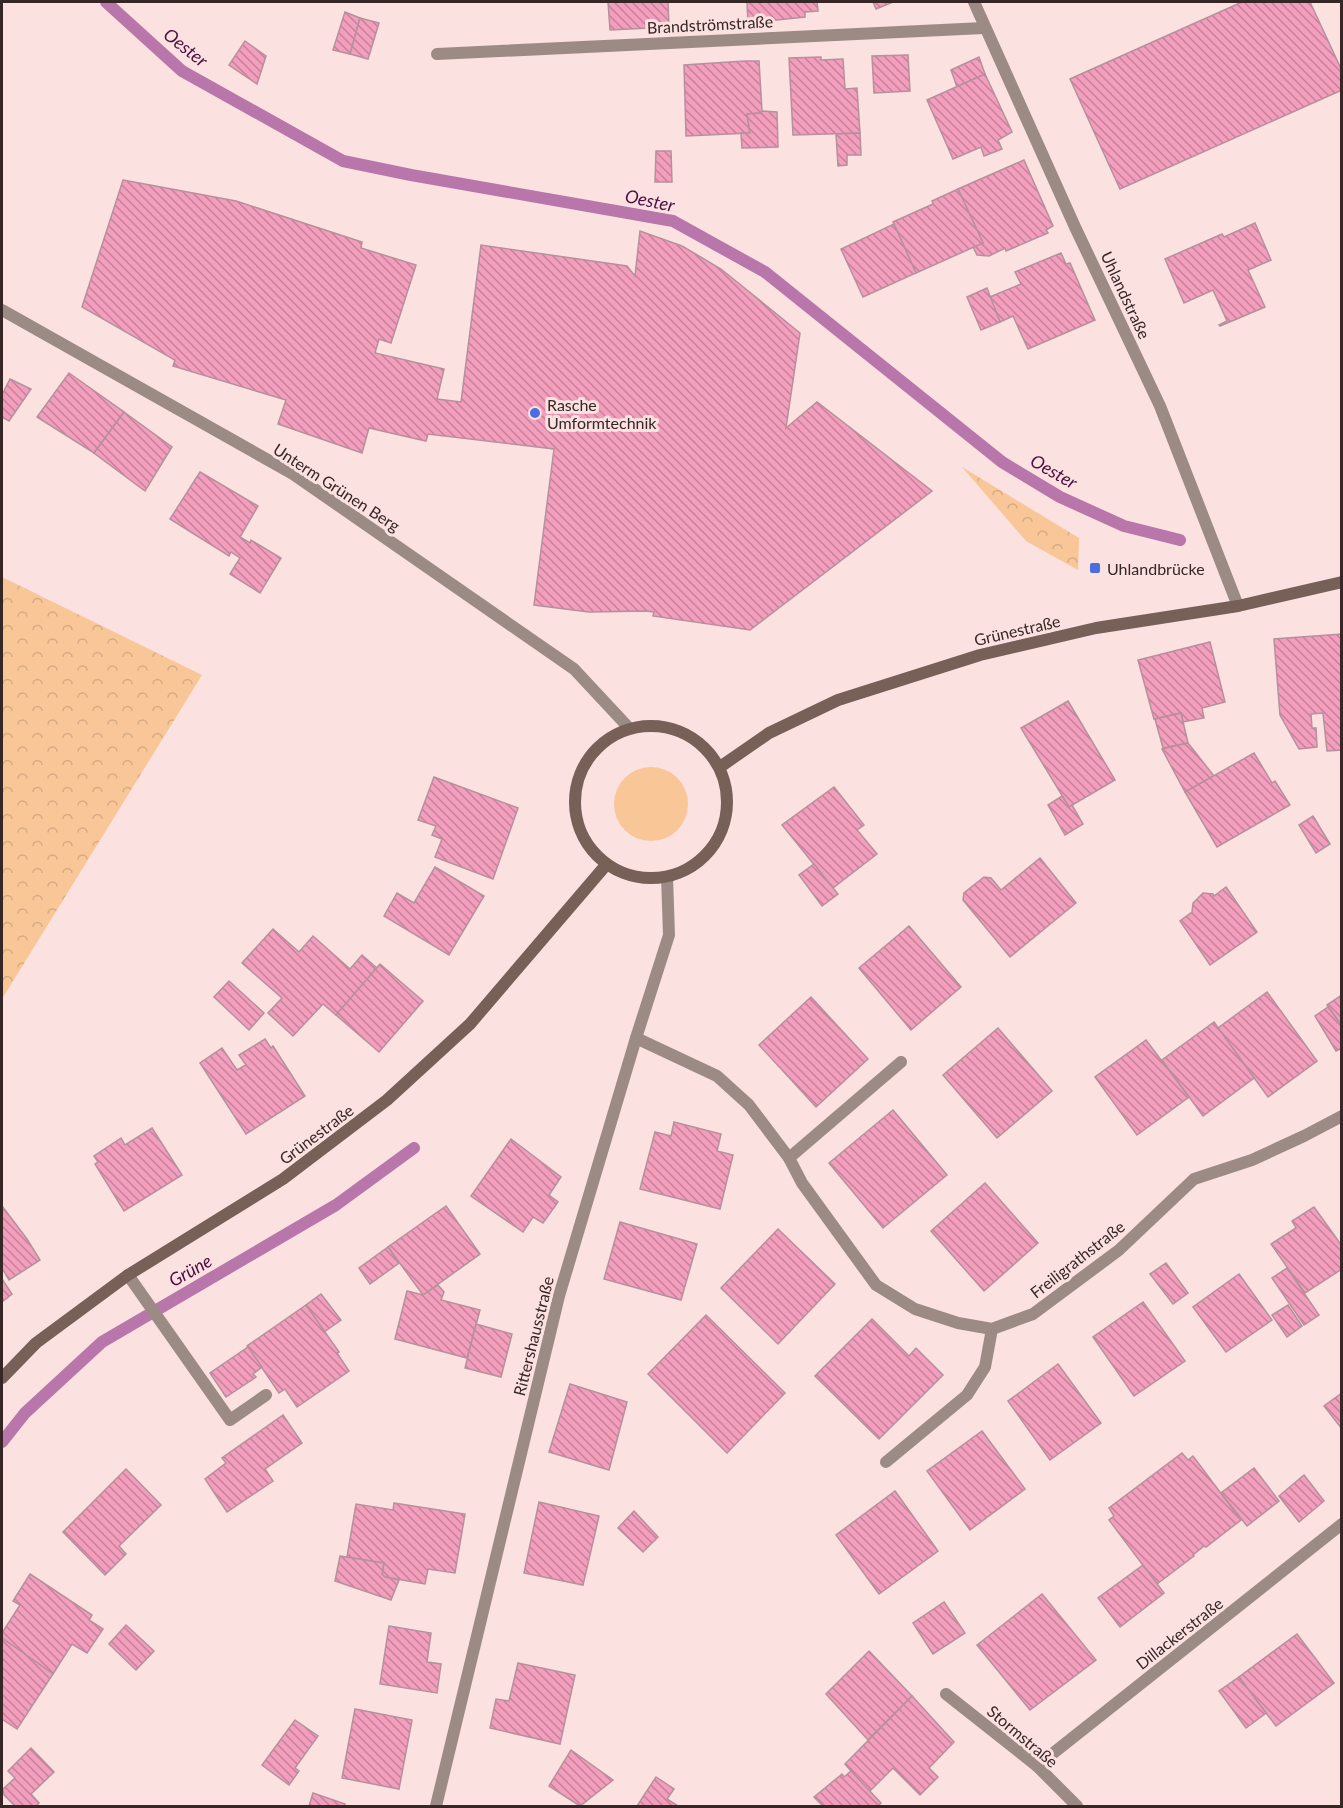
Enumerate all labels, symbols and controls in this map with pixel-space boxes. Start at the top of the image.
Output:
street label: Brandströmstraße [647,11,773,37]
water label: Oester [159,23,213,72]
water label: Oester [623,184,678,216]
street label: Uhlandstraße [1097,248,1155,342]
place label: Rasche Umformtechnik [547,395,657,432]
marker: Rasche Umformtechnik [528,406,542,420]
street label: Unterm Grünen Berg [270,439,404,535]
water label: Oester [1027,449,1082,493]
place label: Uhlandbrücke [1107,559,1205,578]
marker: Uhlandbrücke [1088,561,1102,575]
street label: Grünestraße [972,611,1062,649]
street label: Grünestraße [275,1100,357,1168]
street label: Freiligrathstraße [1026,1216,1128,1302]
water label: Grüne [165,1249,215,1291]
street label: Rittershausstraße [509,1274,557,1398]
street label: Dillackerstraße [1132,1593,1226,1673]
street label: Stormstraße [984,1701,1062,1771]

